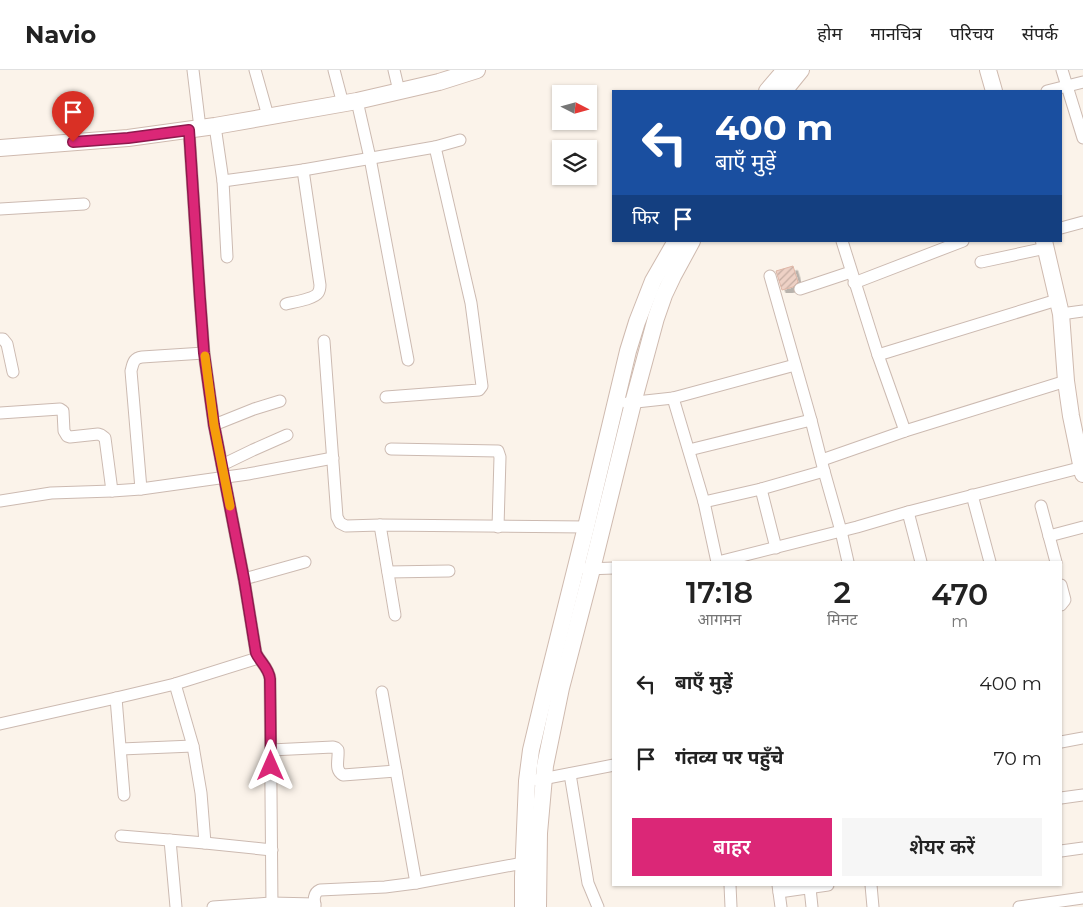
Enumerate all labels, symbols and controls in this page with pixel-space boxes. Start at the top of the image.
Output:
text: Navio [25,20,96,49]
text: होम [817,23,842,45]
text: मानचित्र [870,23,922,45]
text: परिचय [950,23,994,45]
text: संपर्क [1022,23,1058,45]
north arrow [552,85,598,130]
map controls [552,85,597,185]
pin [52,91,94,142]
icon: arrive [59,98,87,126]
text: 400 m [715,106,833,149]
icon: left [632,110,697,175]
button: layers [552,140,597,185]
text: बाएँ मुड़ें [715,149,776,176]
icon: arrive [669,205,697,233]
text: फिर [632,206,659,229]
text: 17:18 [686,574,753,611]
text: 2 [834,574,851,611]
text: 470 [931,576,988,613]
text: आगमन [698,610,741,629]
text: मिनट [827,610,858,629]
text: m [951,612,968,631]
icon: left [632,670,660,698]
text: बाएँ मुड़ें [675,671,732,694]
text: 400 m [979,672,1042,695]
position arrow [244,739,296,791]
icon: arrive [632,745,660,773]
text: गंतव्य पर पहुँचे [675,746,783,769]
text: 70 m [993,747,1042,770]
button: बाहर [632,818,832,876]
button: शेयर करें [842,818,1042,876]

